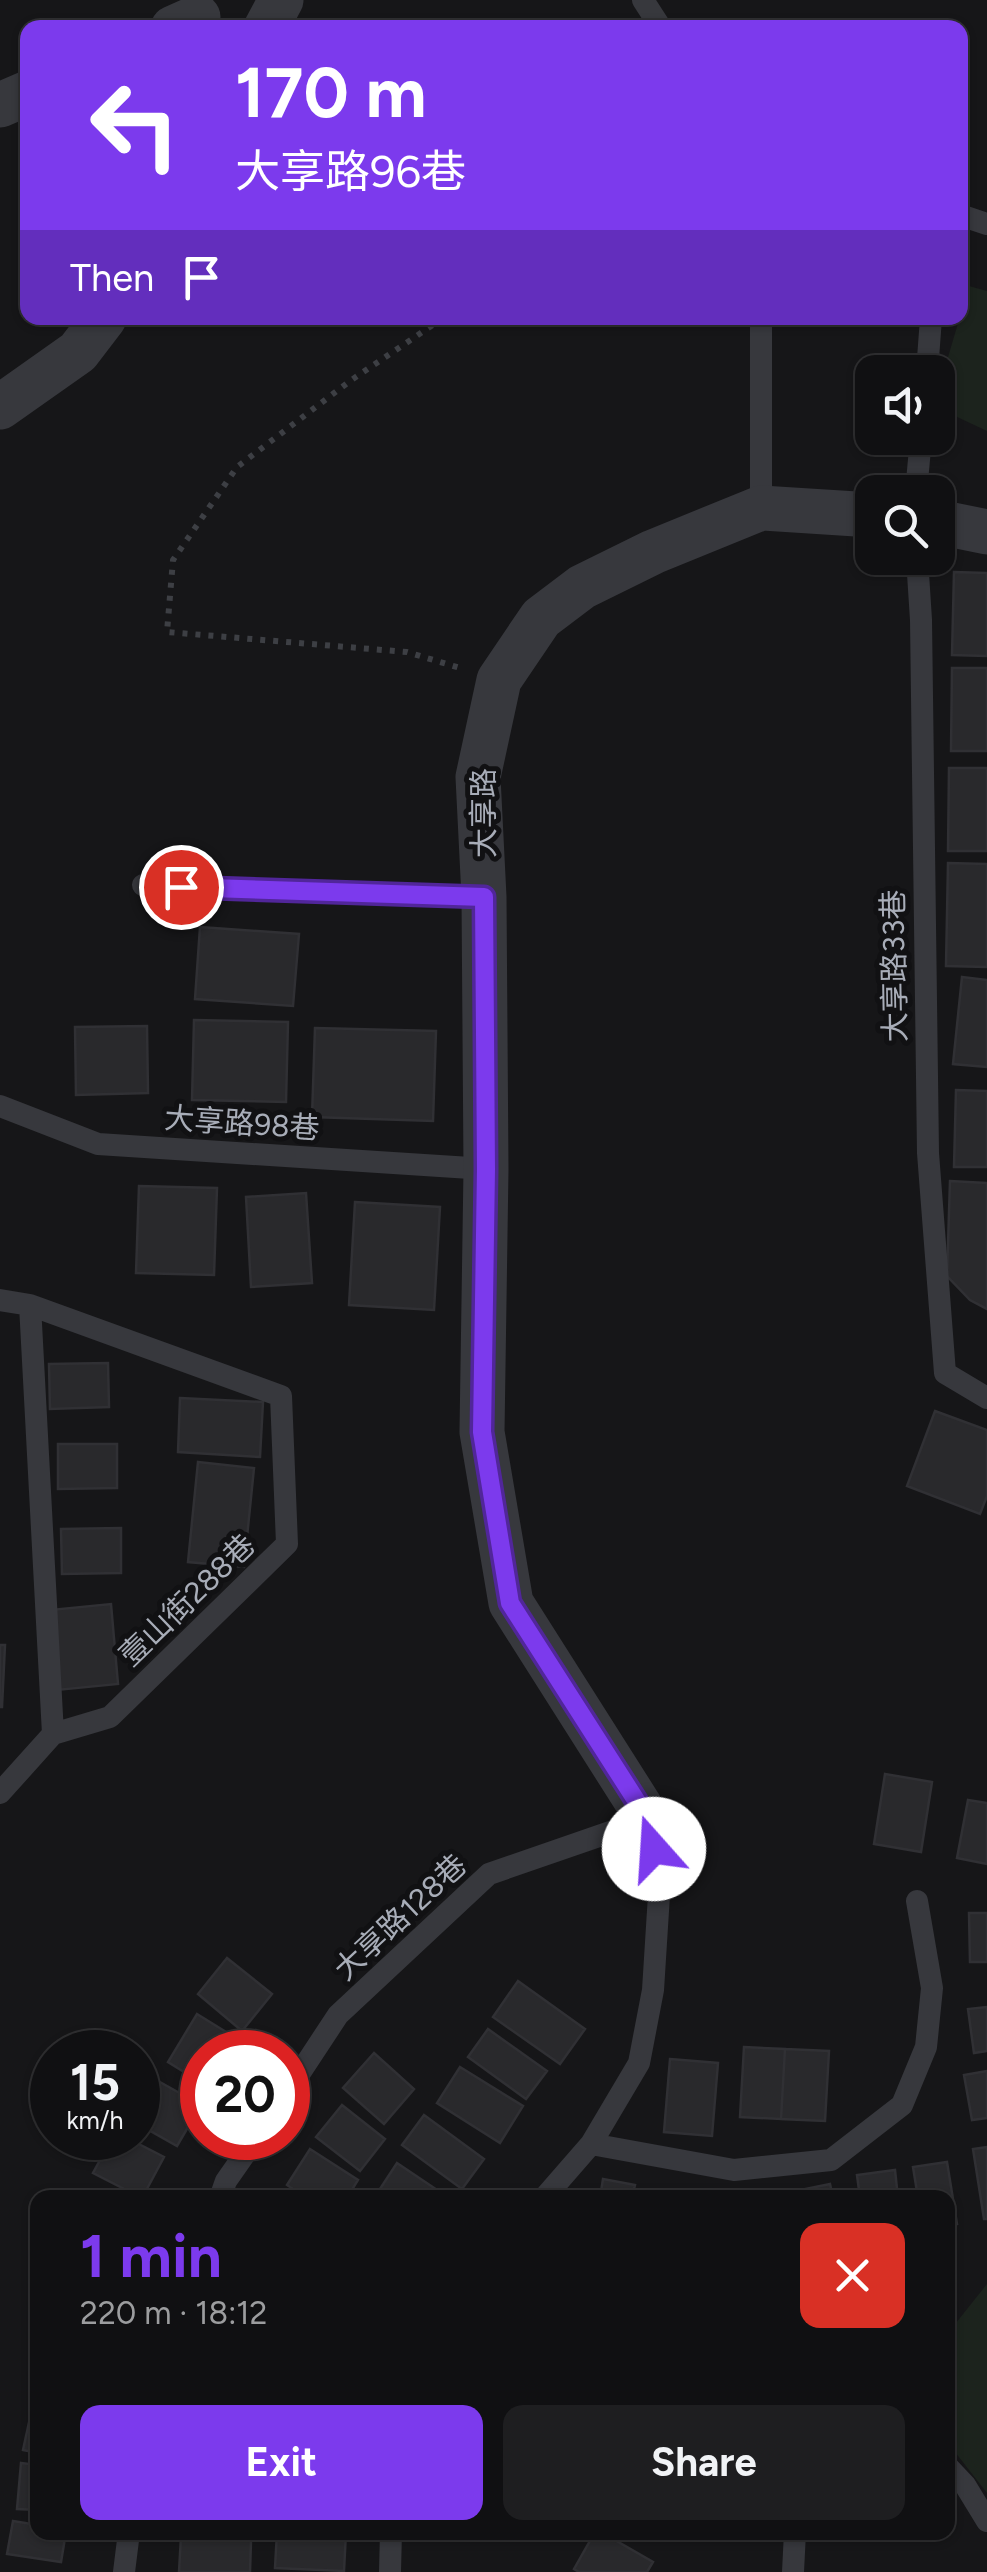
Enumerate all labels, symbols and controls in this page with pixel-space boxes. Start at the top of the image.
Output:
text: 170 m [235,50,427,135]
icon: left [70,60,200,190]
text: 大享路96巷 [235,144,466,198]
icon: arrive [174,250,229,305]
text: Then [70,255,154,301]
map controls [855,355,955,575]
button: sound [855,355,955,455]
button: search [855,475,955,575]
street label: 大享路 [465,768,502,858]
pin [139,845,224,930]
icon: arrive [154,860,209,915]
street label: 大享路33巷 [874,889,914,1043]
street label: 大享路98巷 [163,1099,321,1147]
street label: 壹山街288巷 [112,1526,262,1674]
position arrow [602,1797,706,1901]
street label: 大享路128巷 [326,1846,474,1988]
speed limit sign: 20 [180,2030,310,2160]
text: 15 [70,2052,120,2113]
text: km/h [66,2105,124,2135]
text: 1 min [80,2220,222,2292]
button: close [800,2223,905,2328]
text: 220 m · 18:12 [80,2294,267,2332]
button: Exit [80,2405,483,2520]
button: Share [503,2405,905,2520]

